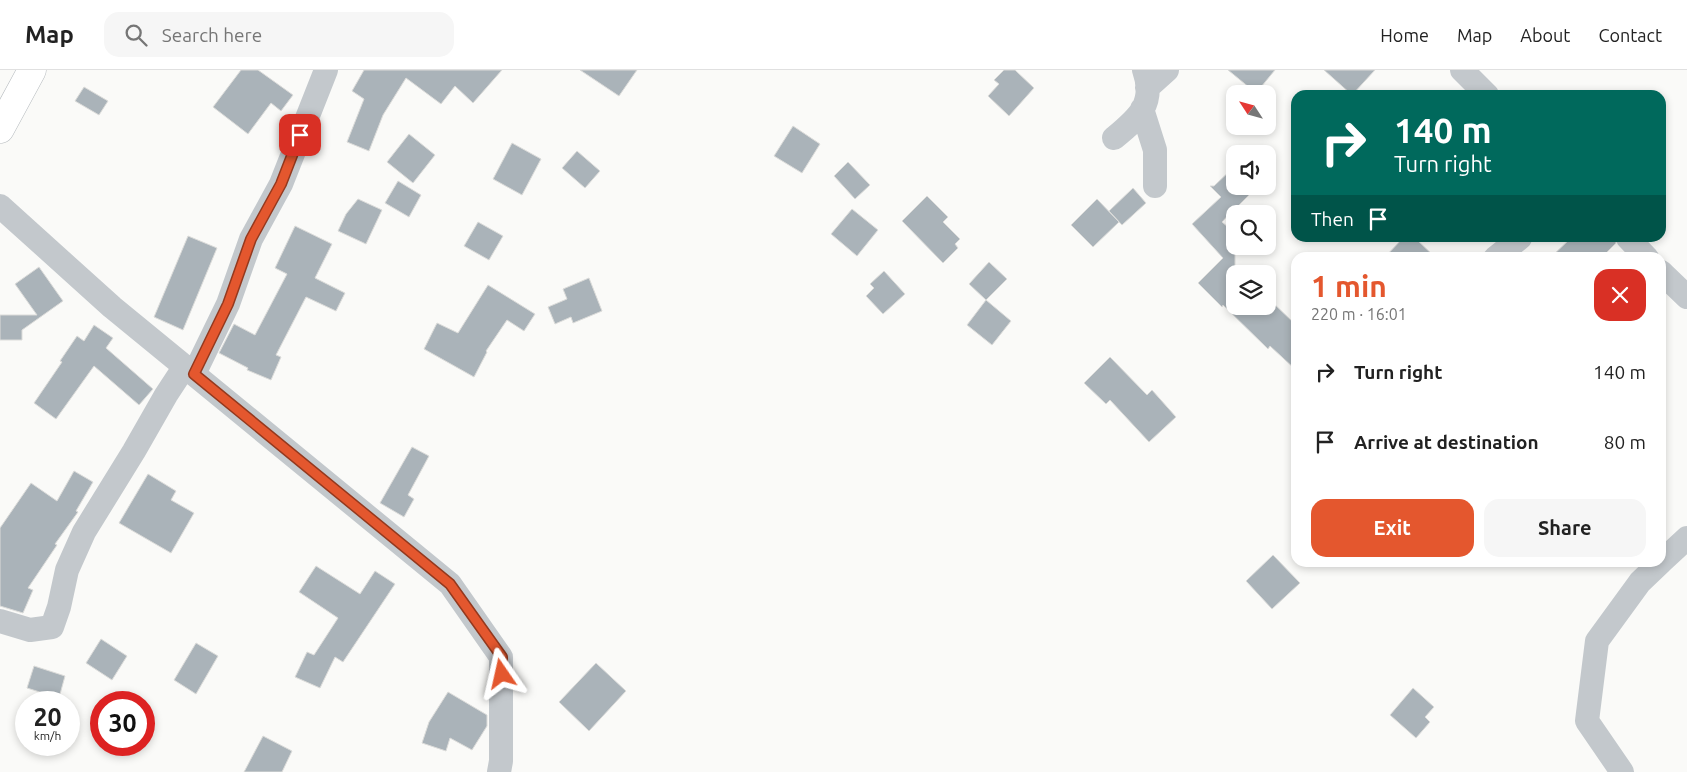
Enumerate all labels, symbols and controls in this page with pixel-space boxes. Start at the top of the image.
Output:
search box [104,12,454,57]
text: Map [25,21,74,48]
icon: search [122,21,150,49]
text: Search here [162,24,262,46]
text: Home [1380,25,1429,45]
text: Map [1457,25,1492,45]
text: About [1520,25,1570,45]
text: Contact [1598,25,1662,45]
north arrow [1226,85,1276,135]
map controls [1226,85,1276,315]
icon: right [1311,110,1376,175]
text: 140 m [1394,110,1492,150]
pin [279,114,321,156]
icon: arrive [286,121,314,149]
button: sound [1226,145,1276,195]
text: Turn right [1394,151,1492,176]
button: search [1226,205,1276,255]
icon: arrive [1364,205,1392,233]
text: Then [1311,208,1354,230]
button: layers [1226,265,1276,315]
text: 1 min [1311,269,1387,303]
button: close [1594,269,1646,321]
text: 220 m · 16:01 [1311,305,1407,323]
icon: right [1311,358,1339,386]
text: Turn right [1354,361,1442,383]
text: 140 m [1593,361,1646,383]
icon: arrive [1311,428,1339,456]
text: Arrive at destination [1354,431,1539,453]
text: 80 m [1604,431,1646,453]
button: Exit [1311,499,1474,557]
button: Share [1484,499,1646,557]
position arrow [475,647,527,699]
speed limit sign: 30 [90,691,155,756]
text: 20 [33,703,62,731]
text: km/h [34,729,61,742]

